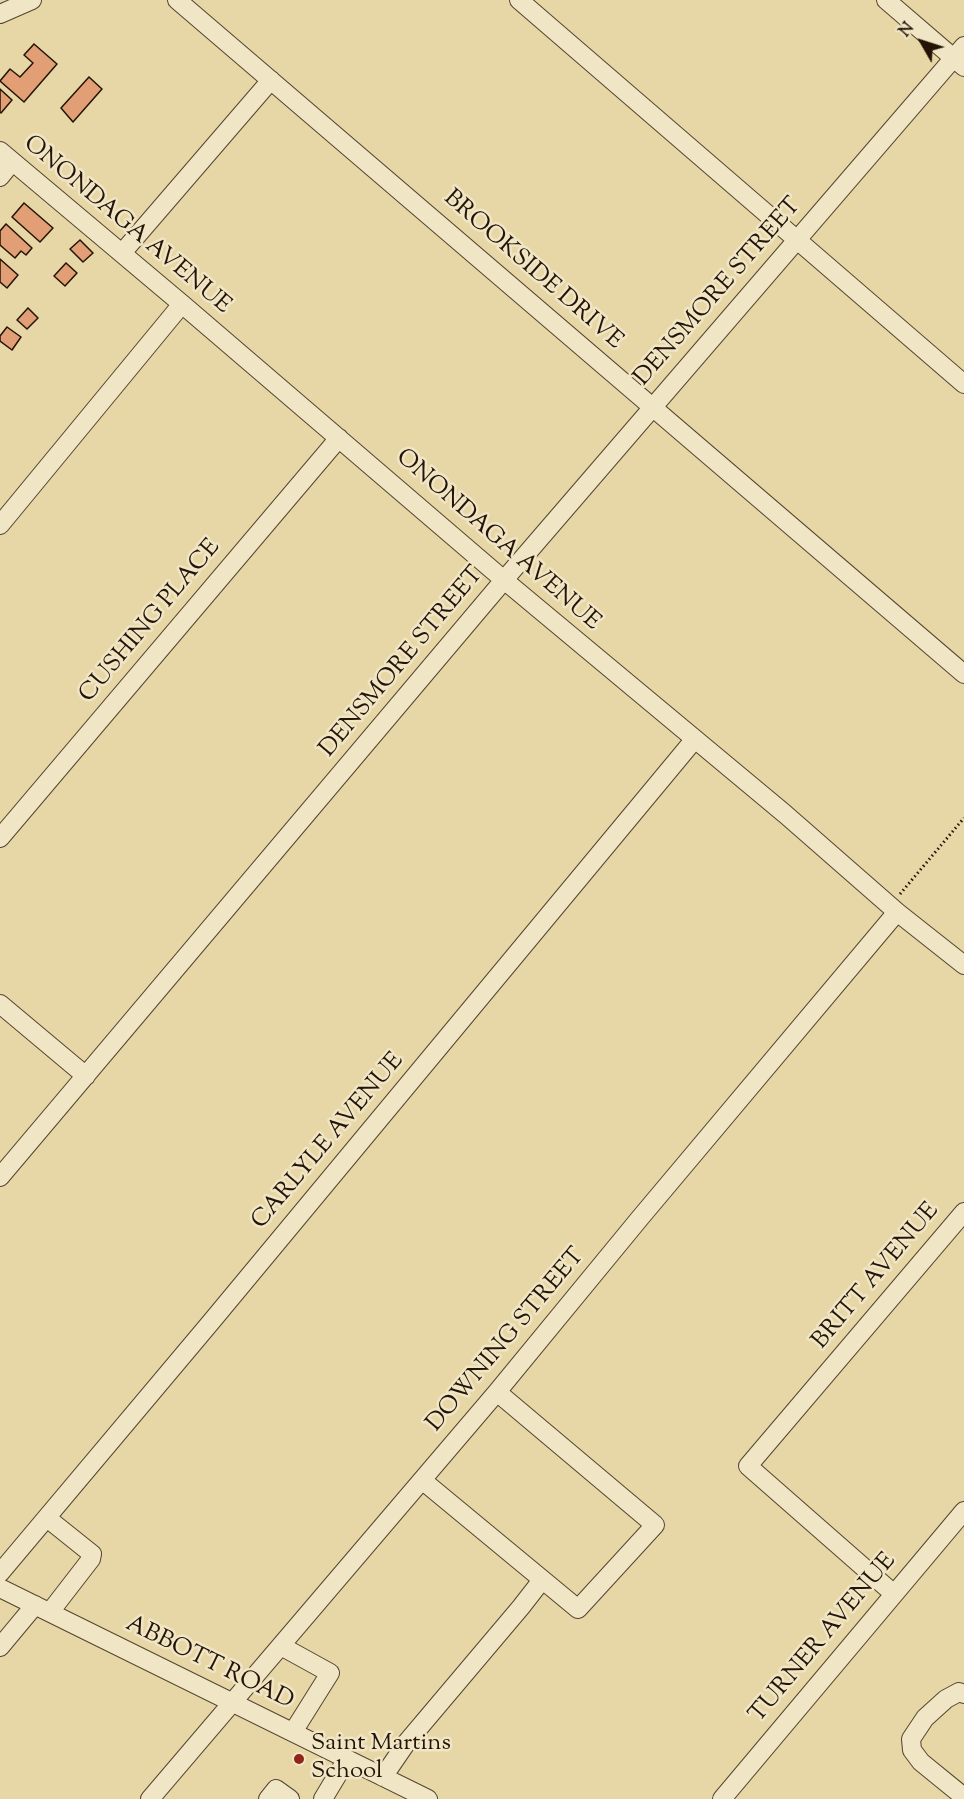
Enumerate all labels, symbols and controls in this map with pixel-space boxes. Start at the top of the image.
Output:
north arrow [892,12,952,72]
text: N [895,18,921,43]
street label: ONONDAGA AVENUE [16,131,236,321]
street label: BROOKSIDE DRIVE [436,185,628,357]
street label: DENSMORE STREET [629,193,809,393]
street label: ONONDAGA AVENUE [389,444,605,638]
street label: CUSHING PLACE [74,535,228,709]
street label: DENSMORE STREET [315,562,491,764]
street label: CARLYLE AVENUE [247,1048,411,1236]
street label: BRITT AVENUE [807,1198,947,1356]
street label: DOWNING STREET [422,1243,592,1439]
street label: TURNER AVENUE [745,1548,903,1730]
street label: ABBOTT ROAD [120,1611,298,1717]
place label: Saint Martins School [311,1731,451,1787]
marker: Saint Martins School [292,1752,306,1766]

